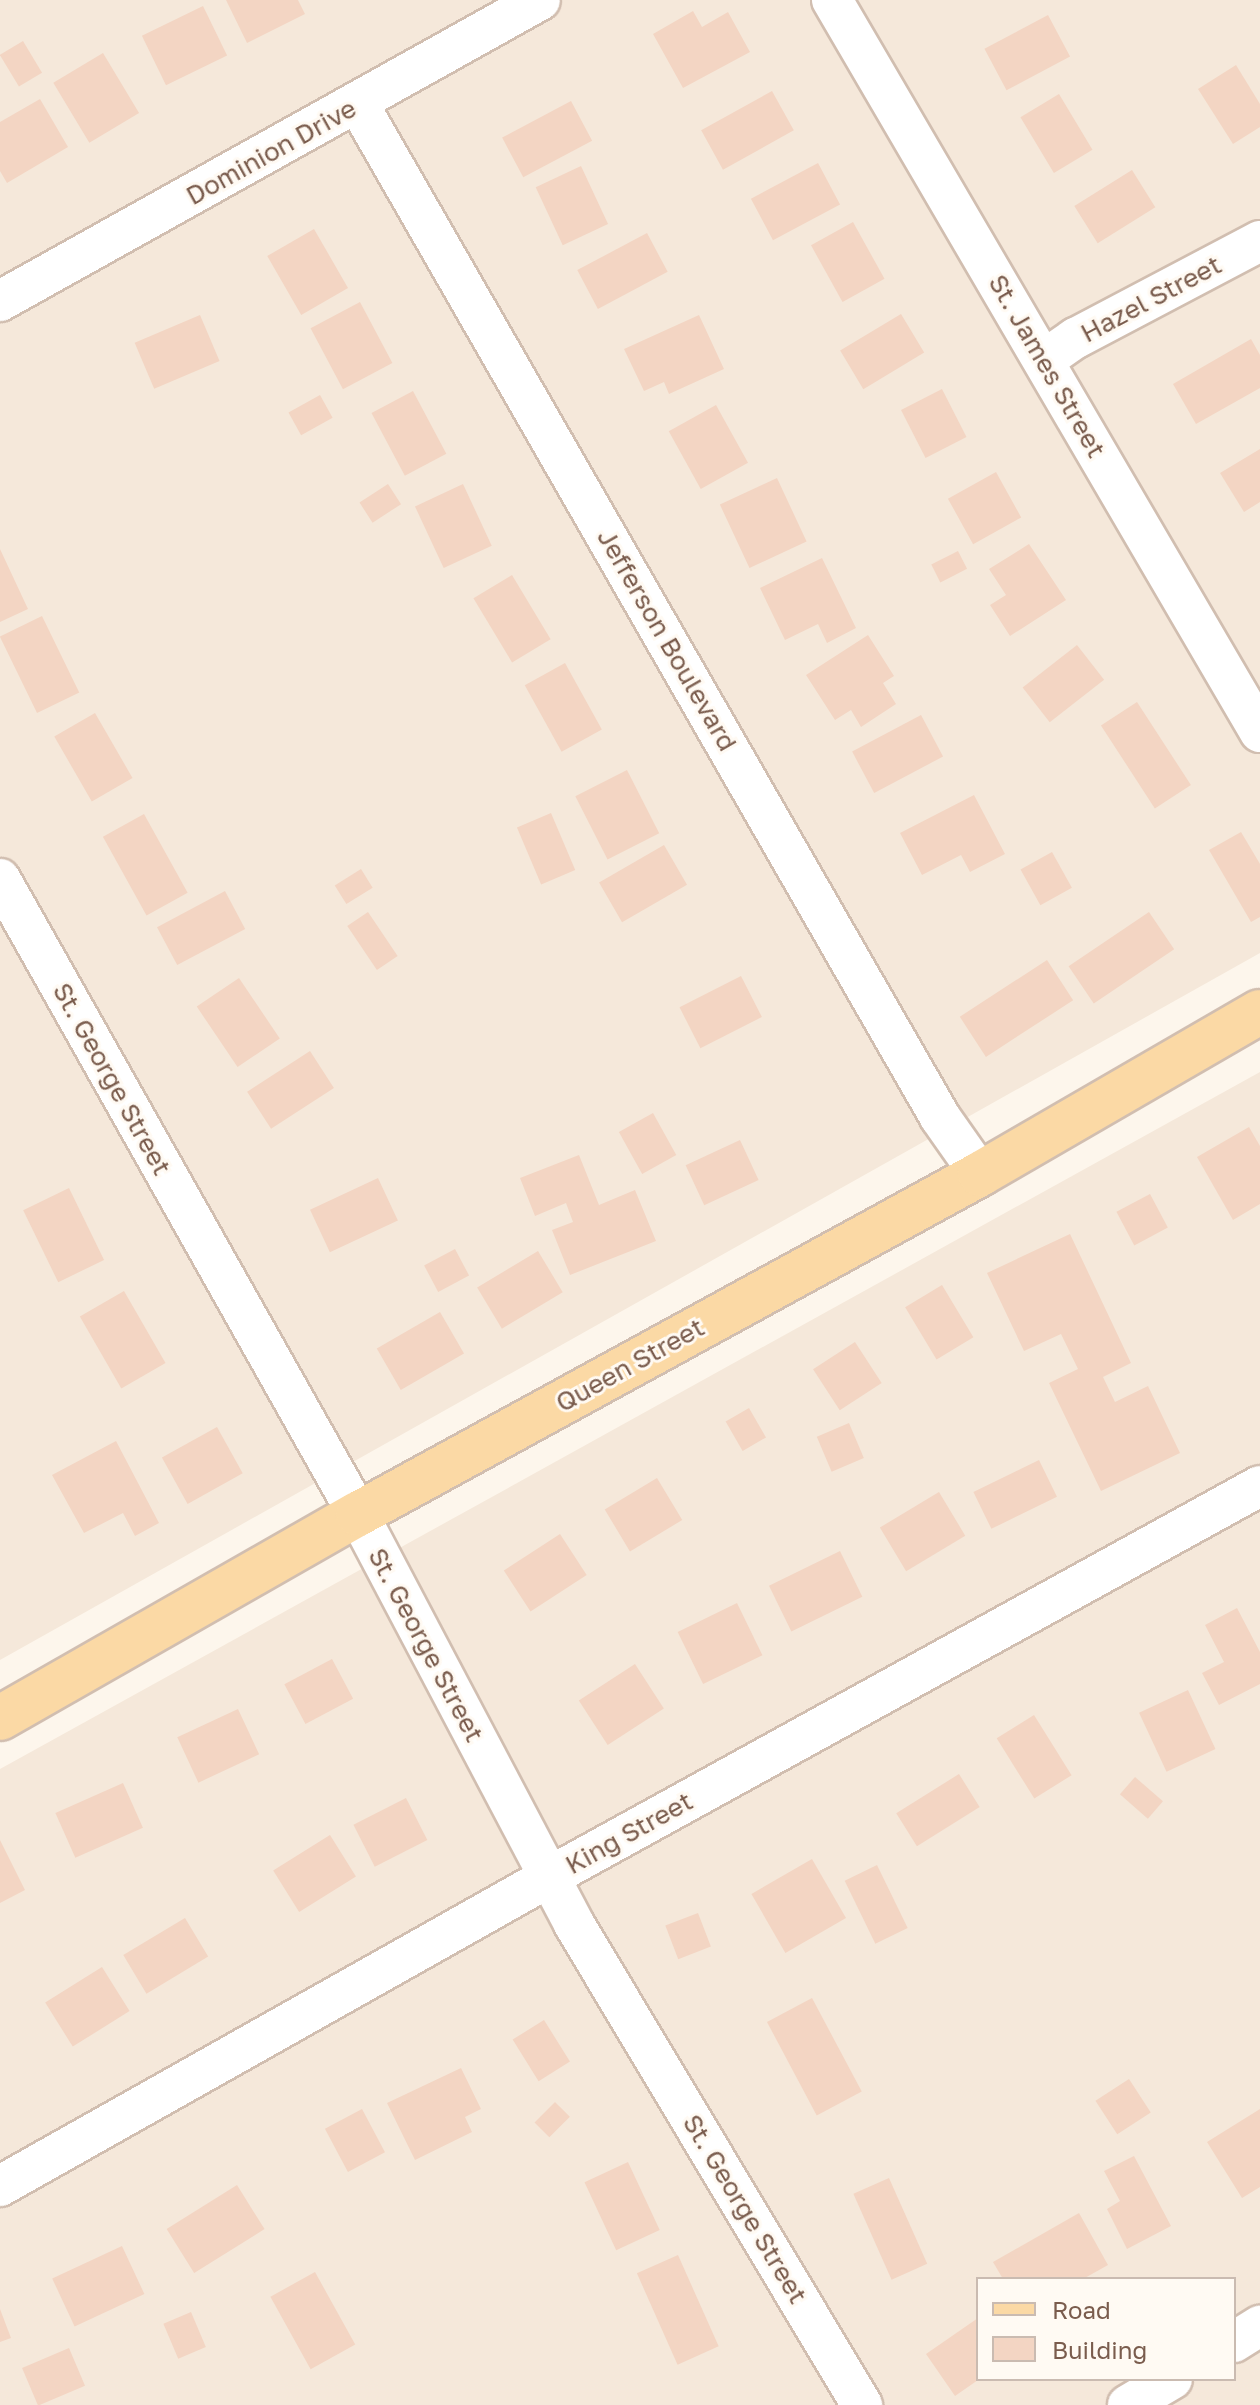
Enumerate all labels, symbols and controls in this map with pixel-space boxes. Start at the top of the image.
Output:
street label: Dominion Drive [181,92,361,212]
street label: Hazel Street [1075,249,1227,349]
street label: St. James Street [982,269,1112,463]
street label: Jefferson Boulevard [591,524,743,756]
street label: St. George Street [46,977,178,1181]
street label: Queen Street [550,1311,710,1419]
street label: St. George Street [362,1543,490,1747]
street label: King Street [560,1785,698,1881]
street label: St. George Street [676,2109,814,2309]
legend [976,2277,1236,2381]
text: Road [1052,2295,1111,2324]
text: Building [1052,2335,1147,2364]

